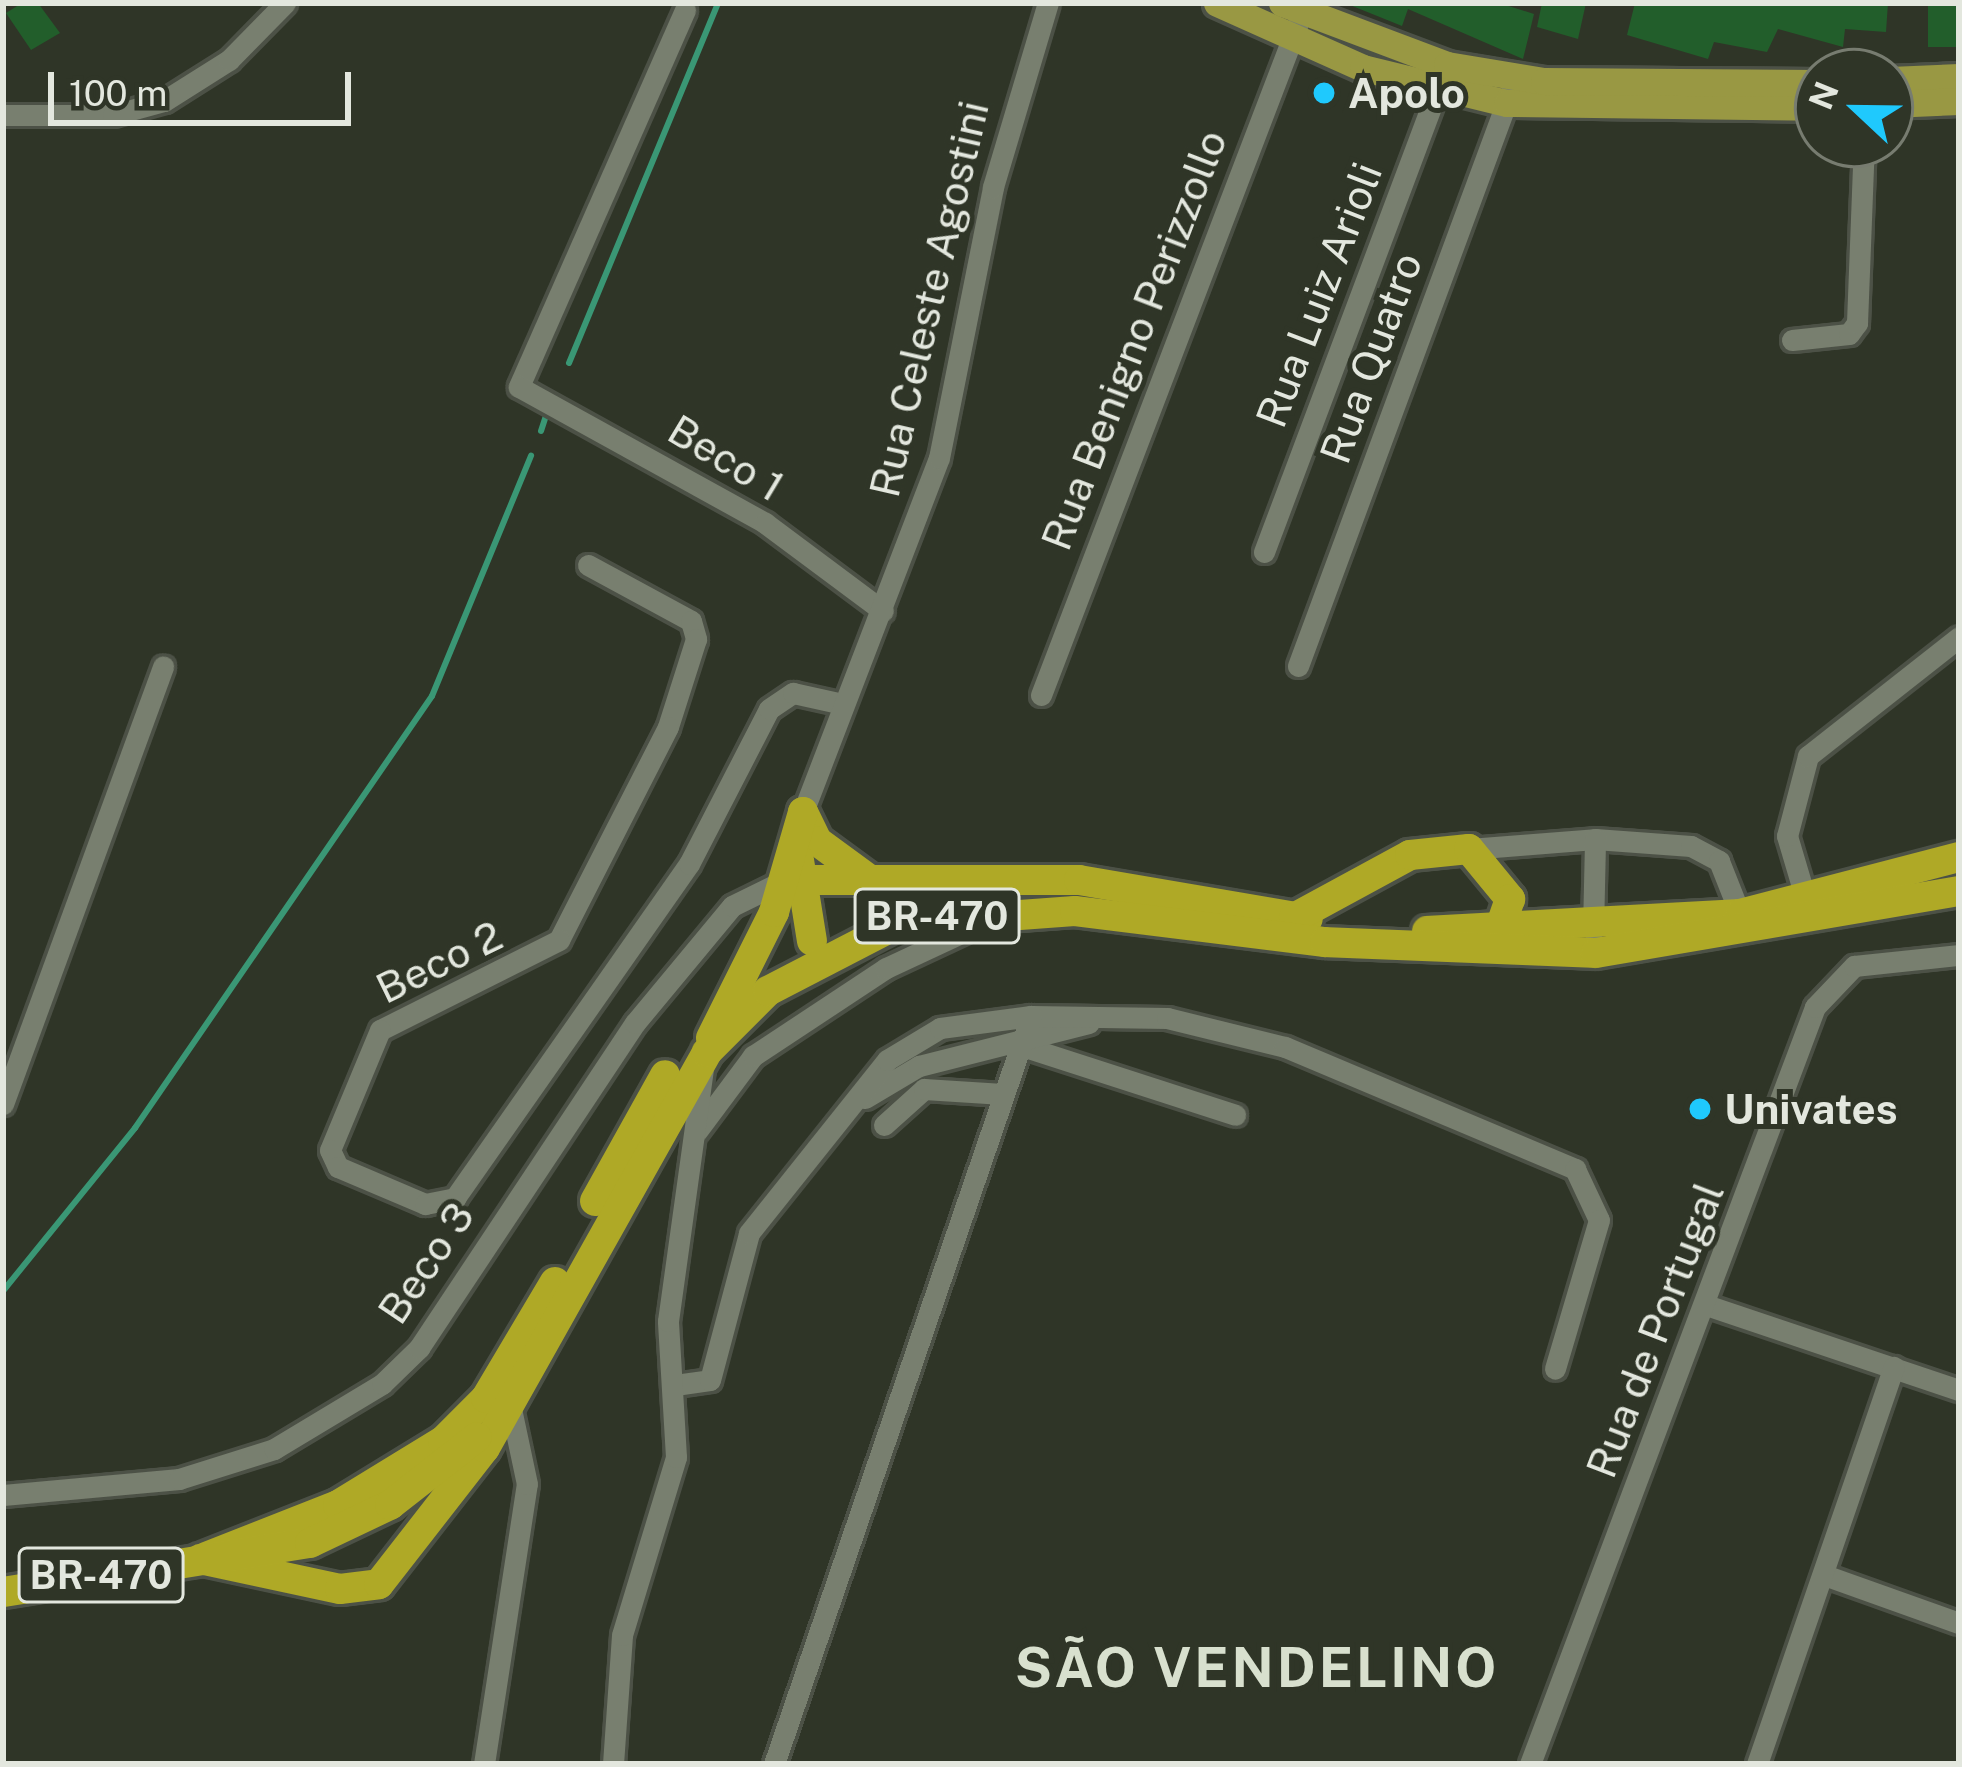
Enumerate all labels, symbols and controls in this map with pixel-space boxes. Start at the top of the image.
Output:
scale bar [54,48,357,122]
north arrow [1794,48,1914,168]
place label: Apolo [1348,68,1465,118]
text: 100 m [69,72,167,114]
text: N [1801,77,1846,115]
marker: Apolo [1311,80,1337,106]
street label: Rua Celeste Agostini [859,96,999,502]
street label: Rua Benigno Perizzollo [1031,123,1237,557]
street label: Rua Luiz Arioli [1245,156,1393,434]
street label: Rua Quatro [1310,246,1432,470]
street label: Beco 1 [659,404,793,512]
road number: BR-470 [853,883,1021,949]
street label: Beco 2 [368,910,510,1014]
place label: Univates [1724,1084,1898,1134]
marker: Univates [1687,1096,1713,1122]
street label: Rua de Portugal [1575,1175,1735,1485]
street label: Beco 3 [367,1193,485,1333]
road number: BR-470 [17,1542,185,1608]
district label: SÃO VENDELINO [1014,1636,1500,1700]

